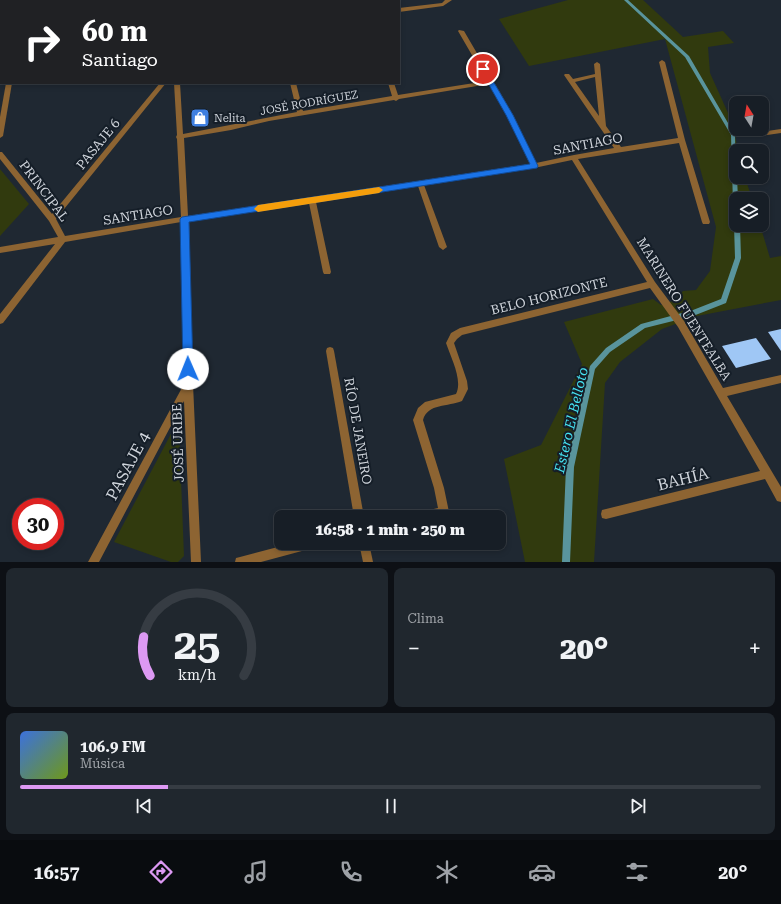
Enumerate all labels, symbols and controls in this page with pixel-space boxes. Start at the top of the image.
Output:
text: 60 m [82,15,147,48]
icon: right [16,16,68,68]
text: Santiago [82,49,158,70]
pin [466,52,500,86]
icon: arrive [472,58,494,80]
street label: JOSÉ RODRÍGUEZ [259,87,359,118]
north arrow [729,96,769,136]
map controls [729,96,769,232]
shop icon: Nelita [189,107,211,129]
place label: Nelita [214,112,246,125]
street label: PASAJE 6 [73,116,123,172]
street label: SANTIAGO [552,130,624,158]
button: search [729,144,769,184]
street label: PRINCIPAL [16,158,72,224]
button: layers [729,192,769,232]
street label: SANTIAGO [102,202,174,228]
street label: MARINERO FUENTEALBA [634,235,734,383]
street label: BELO HORIZONTE [489,274,609,318]
position arrow [167,348,209,390]
water label: Estero El Belloto [551,366,591,475]
street label: RÍO DE JANEIRO [341,376,376,486]
street label: JOSÉ URIBE [168,403,187,483]
street label: PASAJE 4 [102,429,154,503]
street label: BAHÍA [655,463,711,495]
speed limit sign: 30 [12,498,64,550]
text: 16:58 · 1 min · 250 m [315,521,465,539]
text: Clima [408,611,444,626]
text: 25 [173,619,220,668]
text: 20° [560,631,609,666]
text: − [408,636,420,661]
text: + [749,636,761,661]
text: km/h [178,666,216,682]
text: 106.9 FM [80,738,146,756]
text: Música [80,756,125,771]
icon: previous [133,795,155,817]
icon: pause [380,795,402,817]
icon: next [627,795,649,817]
icon: directions [147,858,175,886]
icon: music [242,858,270,886]
icon: phone [337,858,365,886]
icon: climate [433,858,461,886]
icon: car [528,858,556,886]
icon: filters [623,858,651,886]
text: 16:57 [34,862,80,883]
text: 20° [718,862,747,883]

